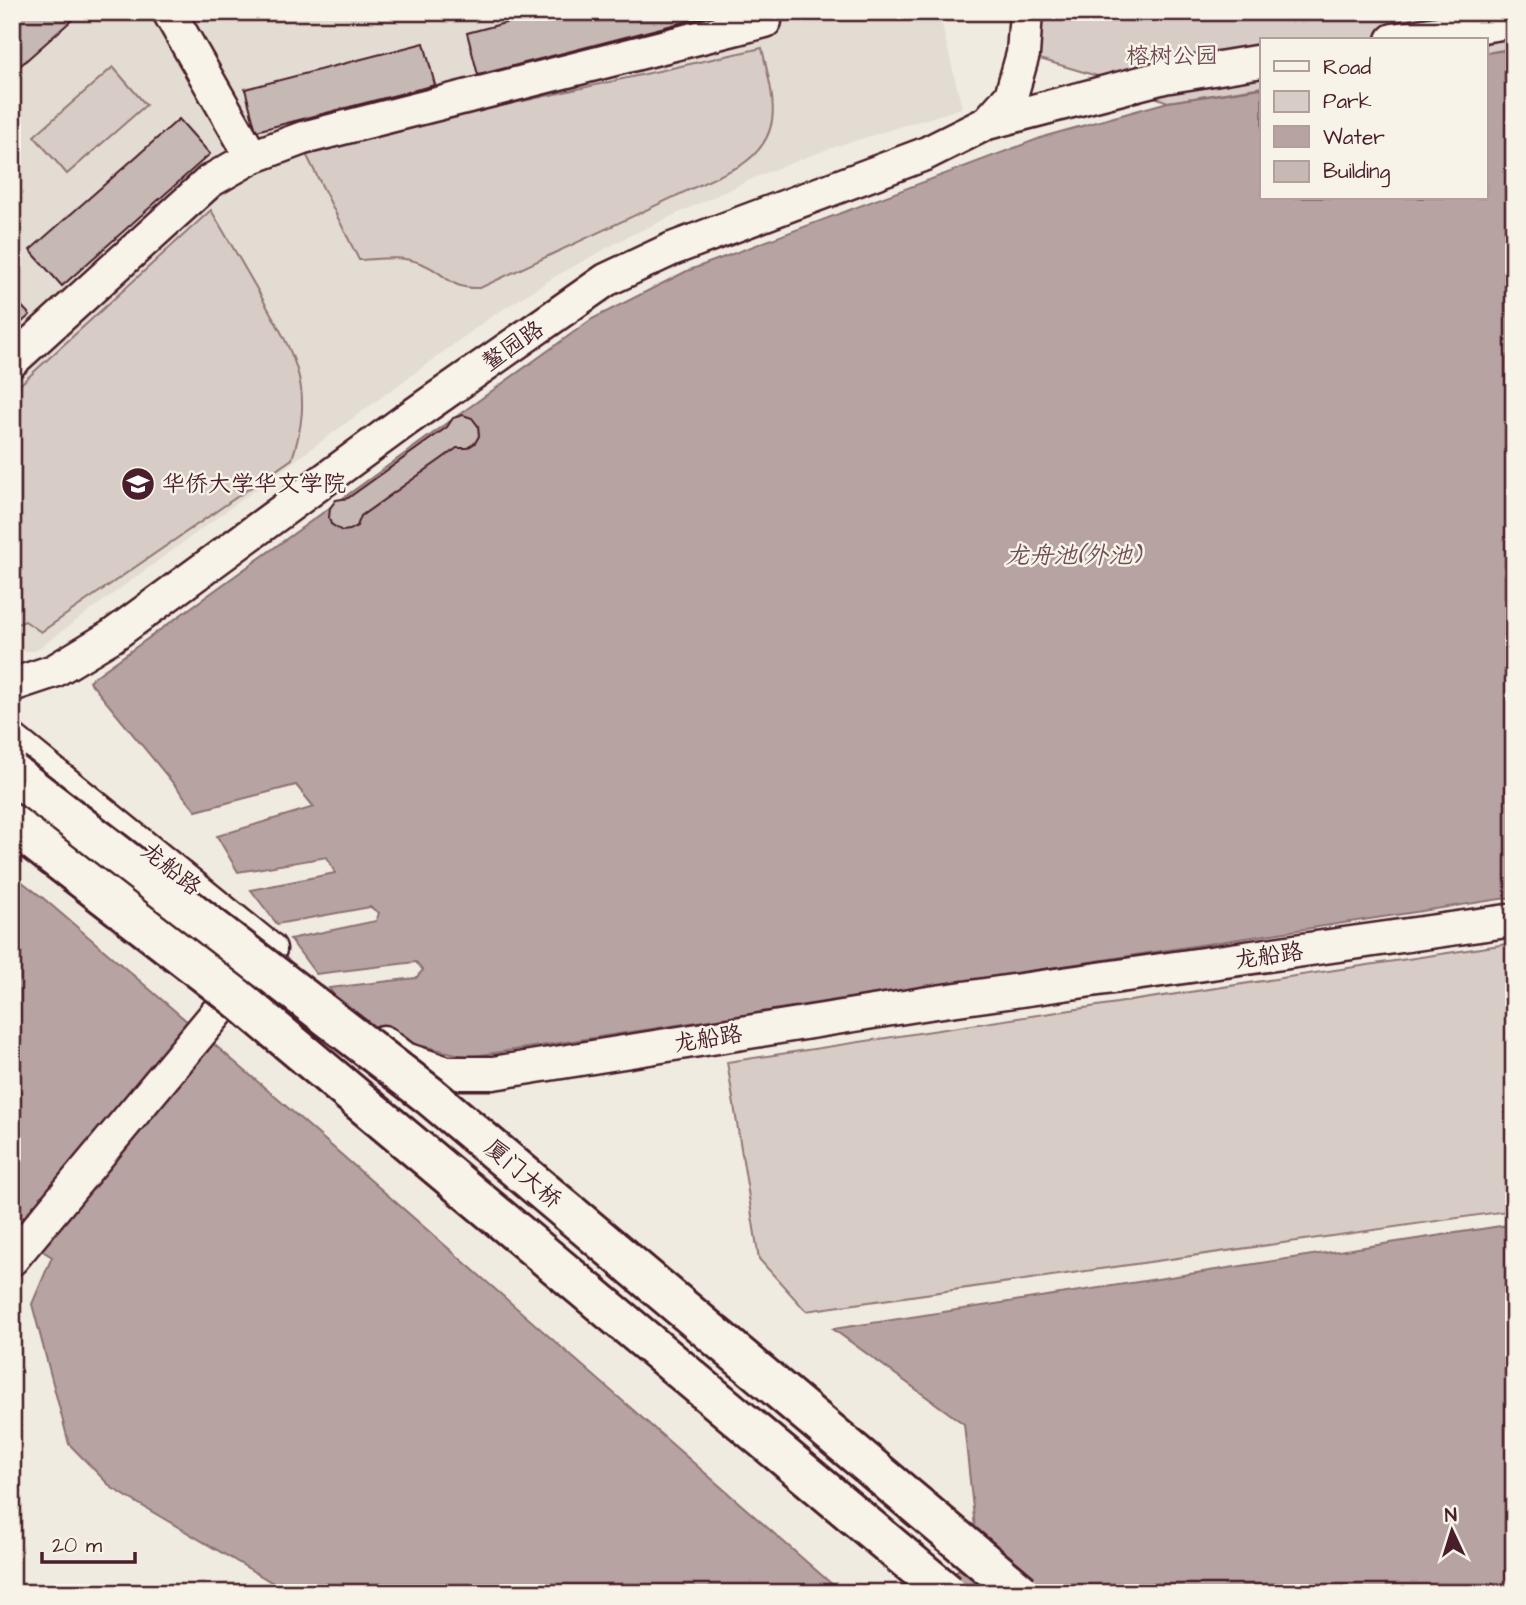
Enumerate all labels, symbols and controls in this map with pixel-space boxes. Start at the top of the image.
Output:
legend [1260,38,1488,200]
park label: 榕树公园 [1126,40,1218,72]
text: Road [1323,53,1371,82]
text: Park [1323,87,1372,116]
text: Water [1323,123,1385,152]
text: Building [1323,157,1391,188]
street label: 鳌园路 [476,313,550,379]
school or university icon: 华侨大学华文学院 [119,465,157,503]
place label: 华侨大学华文学院 [162,468,346,500]
water label: 龙舟池(外池) [1005,539,1143,573]
street label: 龙船路 [134,835,208,903]
street label: 龙船路 [1233,935,1305,977]
street label: 龙船路 [671,1018,745,1060]
street label: 厦门大桥 [477,1132,569,1216]
north arrow [1418,1496,1488,1566]
text: N [1444,1502,1458,1529]
scale bar [42,1521,135,1565]
text: 20 m [52,1531,103,1560]

